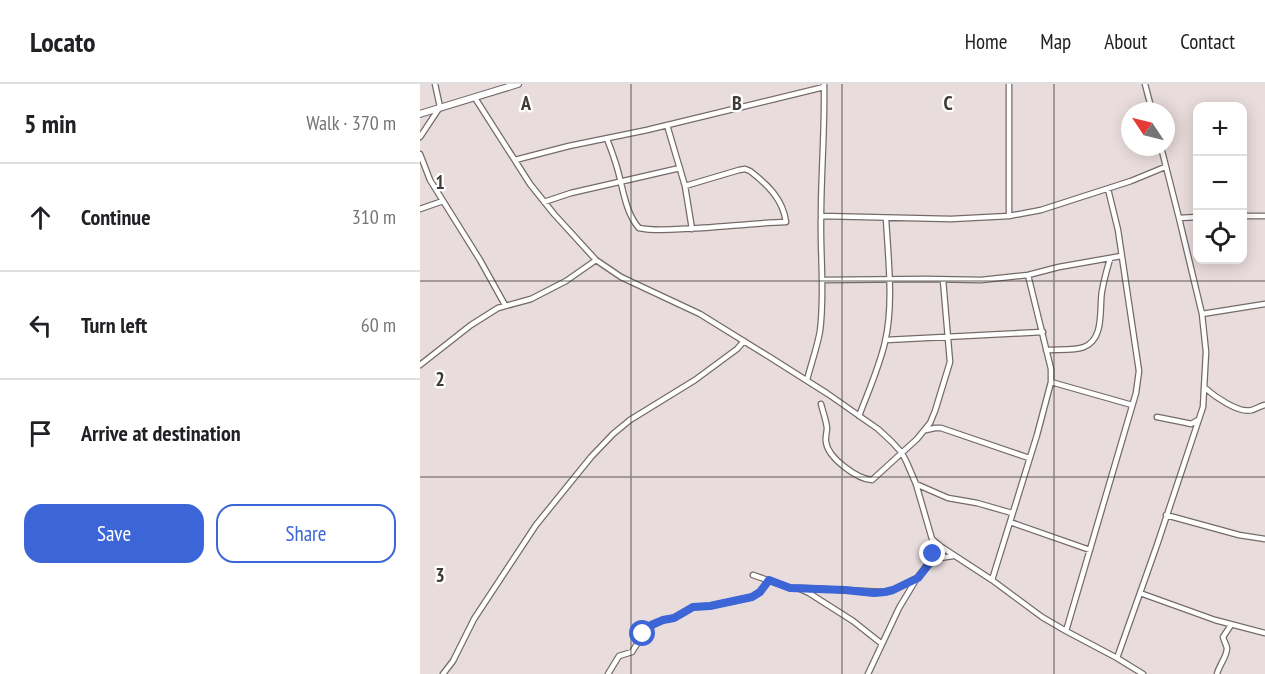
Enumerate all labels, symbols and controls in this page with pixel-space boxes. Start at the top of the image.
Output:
text: Locato [30,23,96,60]
text: Home [965,28,1007,55]
text: Map [1040,28,1071,55]
text: About [1104,28,1147,55]
text: Contact [1180,28,1235,55]
text: A [520,90,532,116]
text: B [732,90,742,116]
text: C [943,90,953,116]
north arrow [1121,102,1175,156]
map controls [1193,102,1247,264]
button: + [1193,102,1247,156]
text: 5 min [24,107,77,140]
text: Walk · 370 m [306,110,396,136]
button: − [1193,156,1247,210]
text: 1 [435,169,445,195]
icon: ahead [24,201,57,234]
text: Continue [81,203,151,231]
text: 310 m [352,204,396,230]
button: locate [1193,210,1247,264]
icon: left [24,309,57,342]
text: Turn left [81,311,147,339]
text: 60 m [361,312,396,338]
text: 2 [435,366,445,392]
icon: arrive [24,417,57,450]
text: Arrive at destination [81,419,241,447]
button: Save [24,504,204,563]
button: Share [216,504,396,563]
route end [919,540,945,566]
text: 3 [435,562,445,588]
route start [629,620,655,646]

